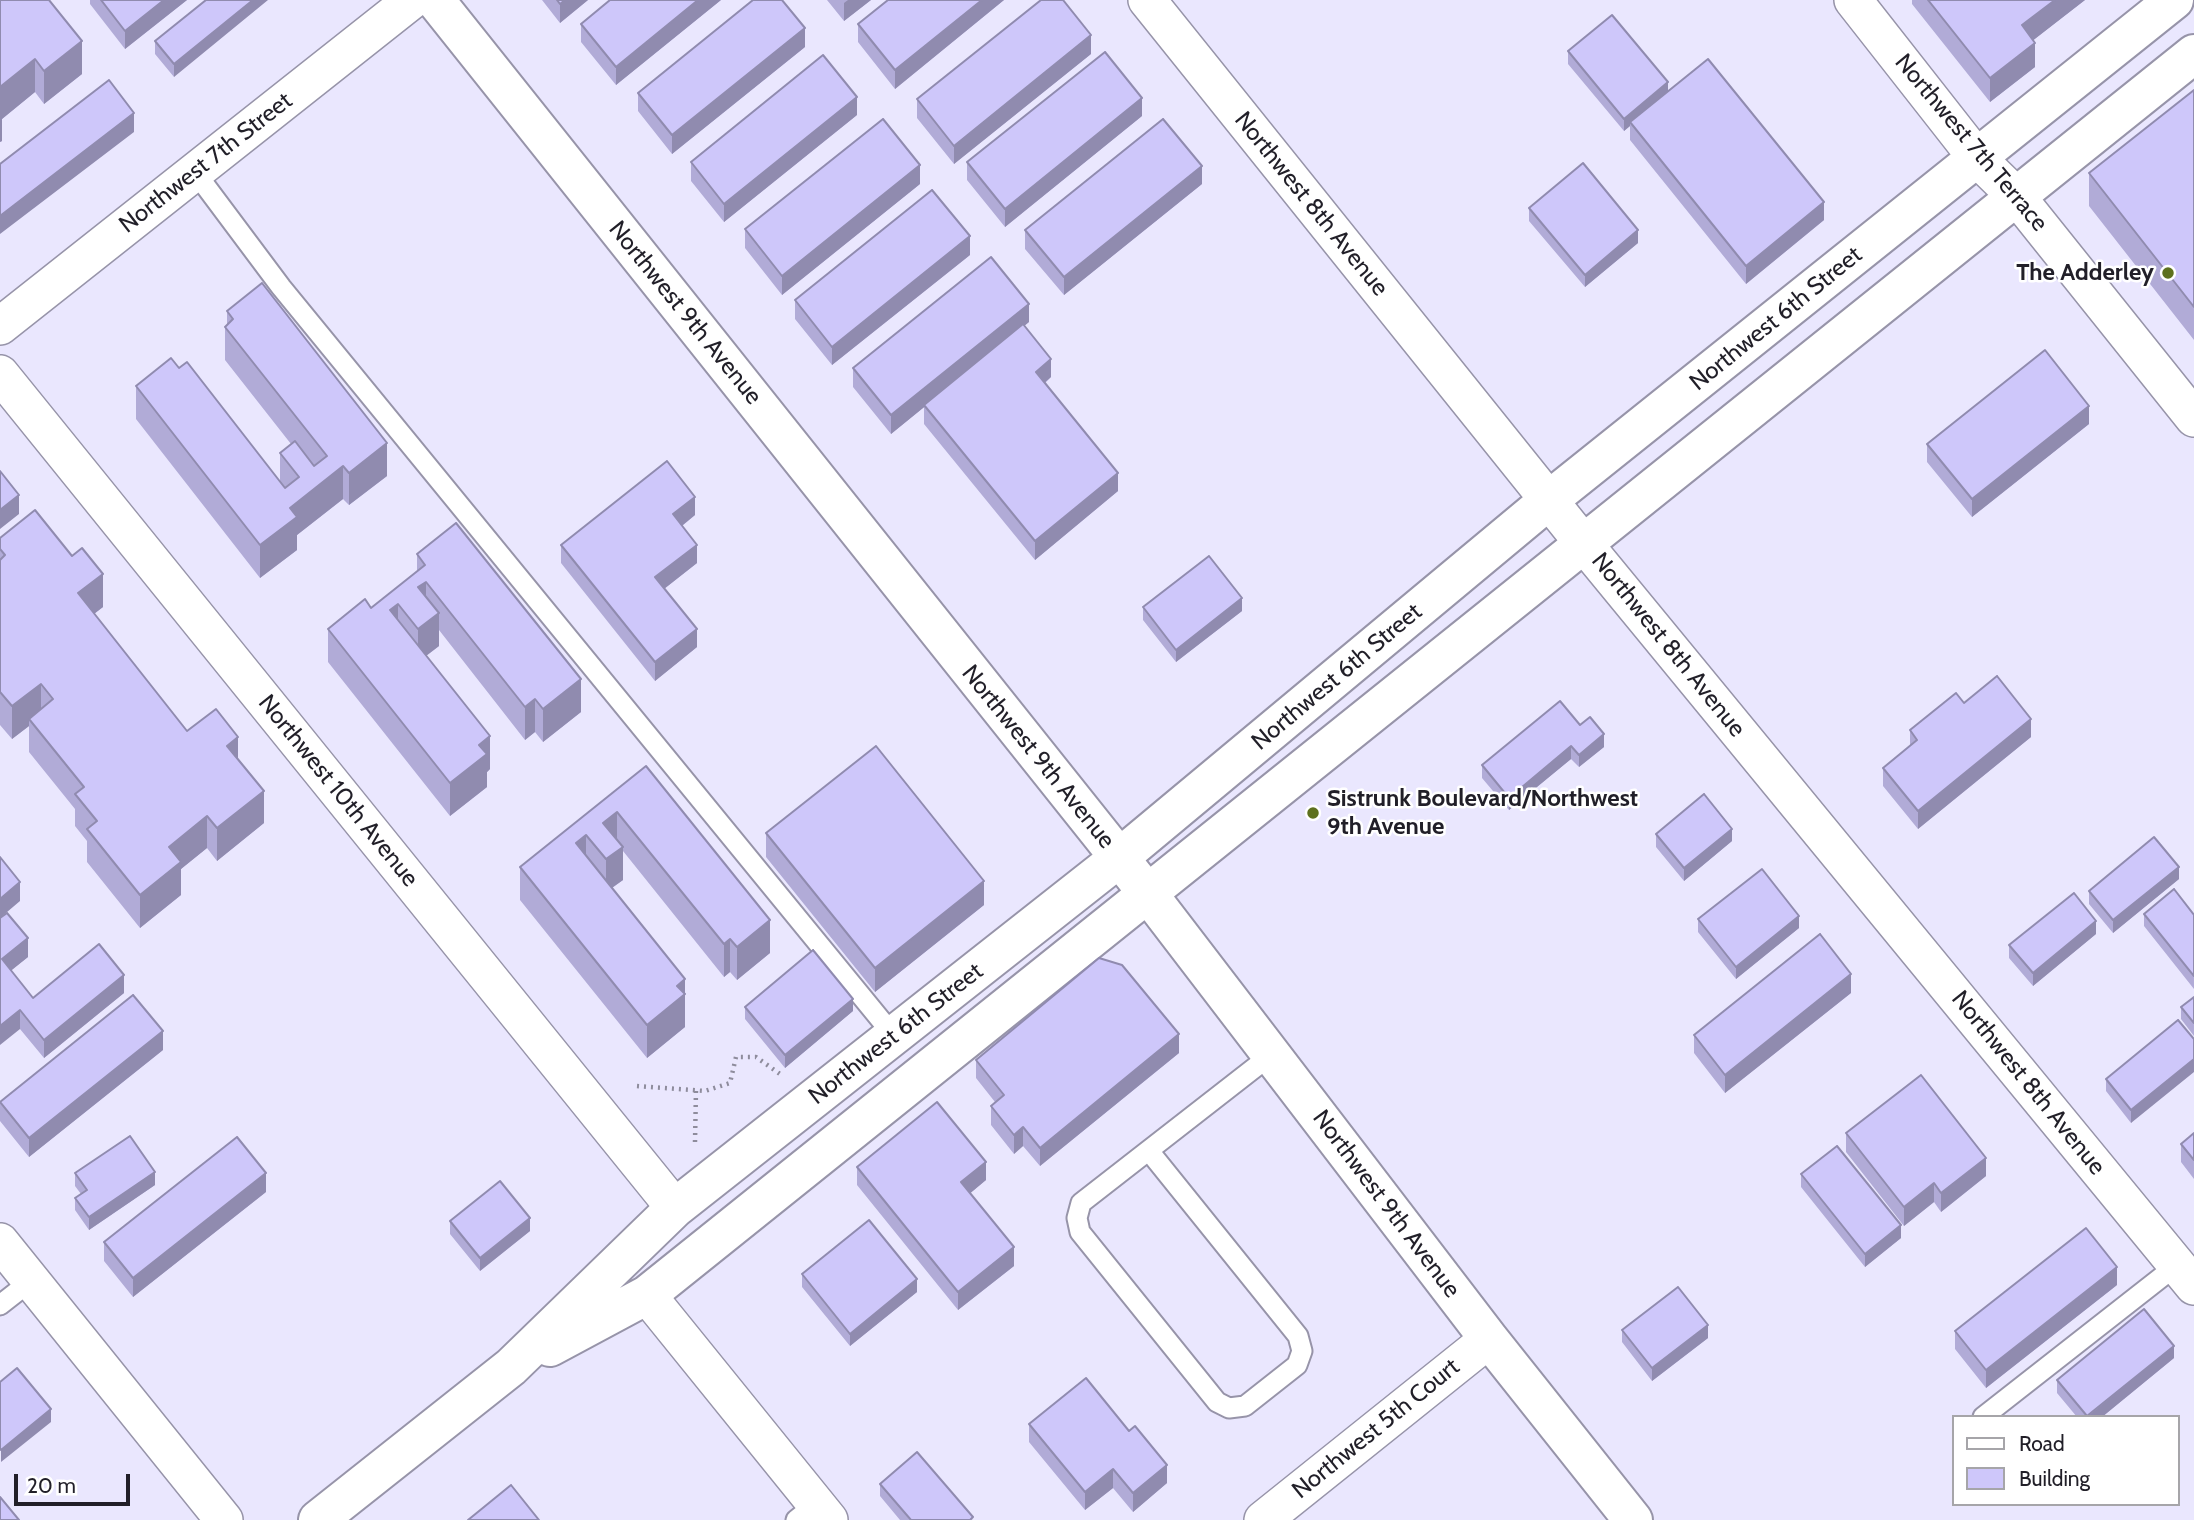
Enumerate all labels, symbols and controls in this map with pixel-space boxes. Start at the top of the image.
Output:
street label: Northwest 7th Terrace [1888,49,2054,237]
street label: Northwest 7th Street [114,87,298,239]
street label: Northwest 8th Avenue [1228,106,1394,302]
street label: Northwest 9th Avenue [602,216,768,410]
street label: Northwest 6th Street [1684,241,1868,397]
place label: The Adderley [2016,259,2154,287]
marker: The Adderley [2160,265,2176,281]
street label: Northwest 8th Avenue [1585,547,1751,743]
street label: Northwest 6th Street [1246,597,1428,757]
street label: Northwest 9th Avenue [955,660,1121,854]
street label: Northwest 10th Avenue [252,689,424,893]
place label: Sistrunk Boulevard/Northwest 9th Avenue [1327,785,1638,841]
marker: Sistrunk Boulevard/Northwest 9th Avenue [1305,805,1321,821]
street label: Northwest 6th Street [803,957,989,1111]
street label: Northwest 8th Avenue [1945,985,2111,1181]
street label: Northwest 9th Avenue [1306,1105,1466,1303]
street label: Northwest 5th Court [1287,1353,1465,1505]
legend [1952,1415,2180,1506]
text: Road [2019,1431,2065,1456]
scale bar [18,1460,133,1504]
text: Building [2019,1466,2090,1491]
text: 20 m [27,1473,76,1498]

